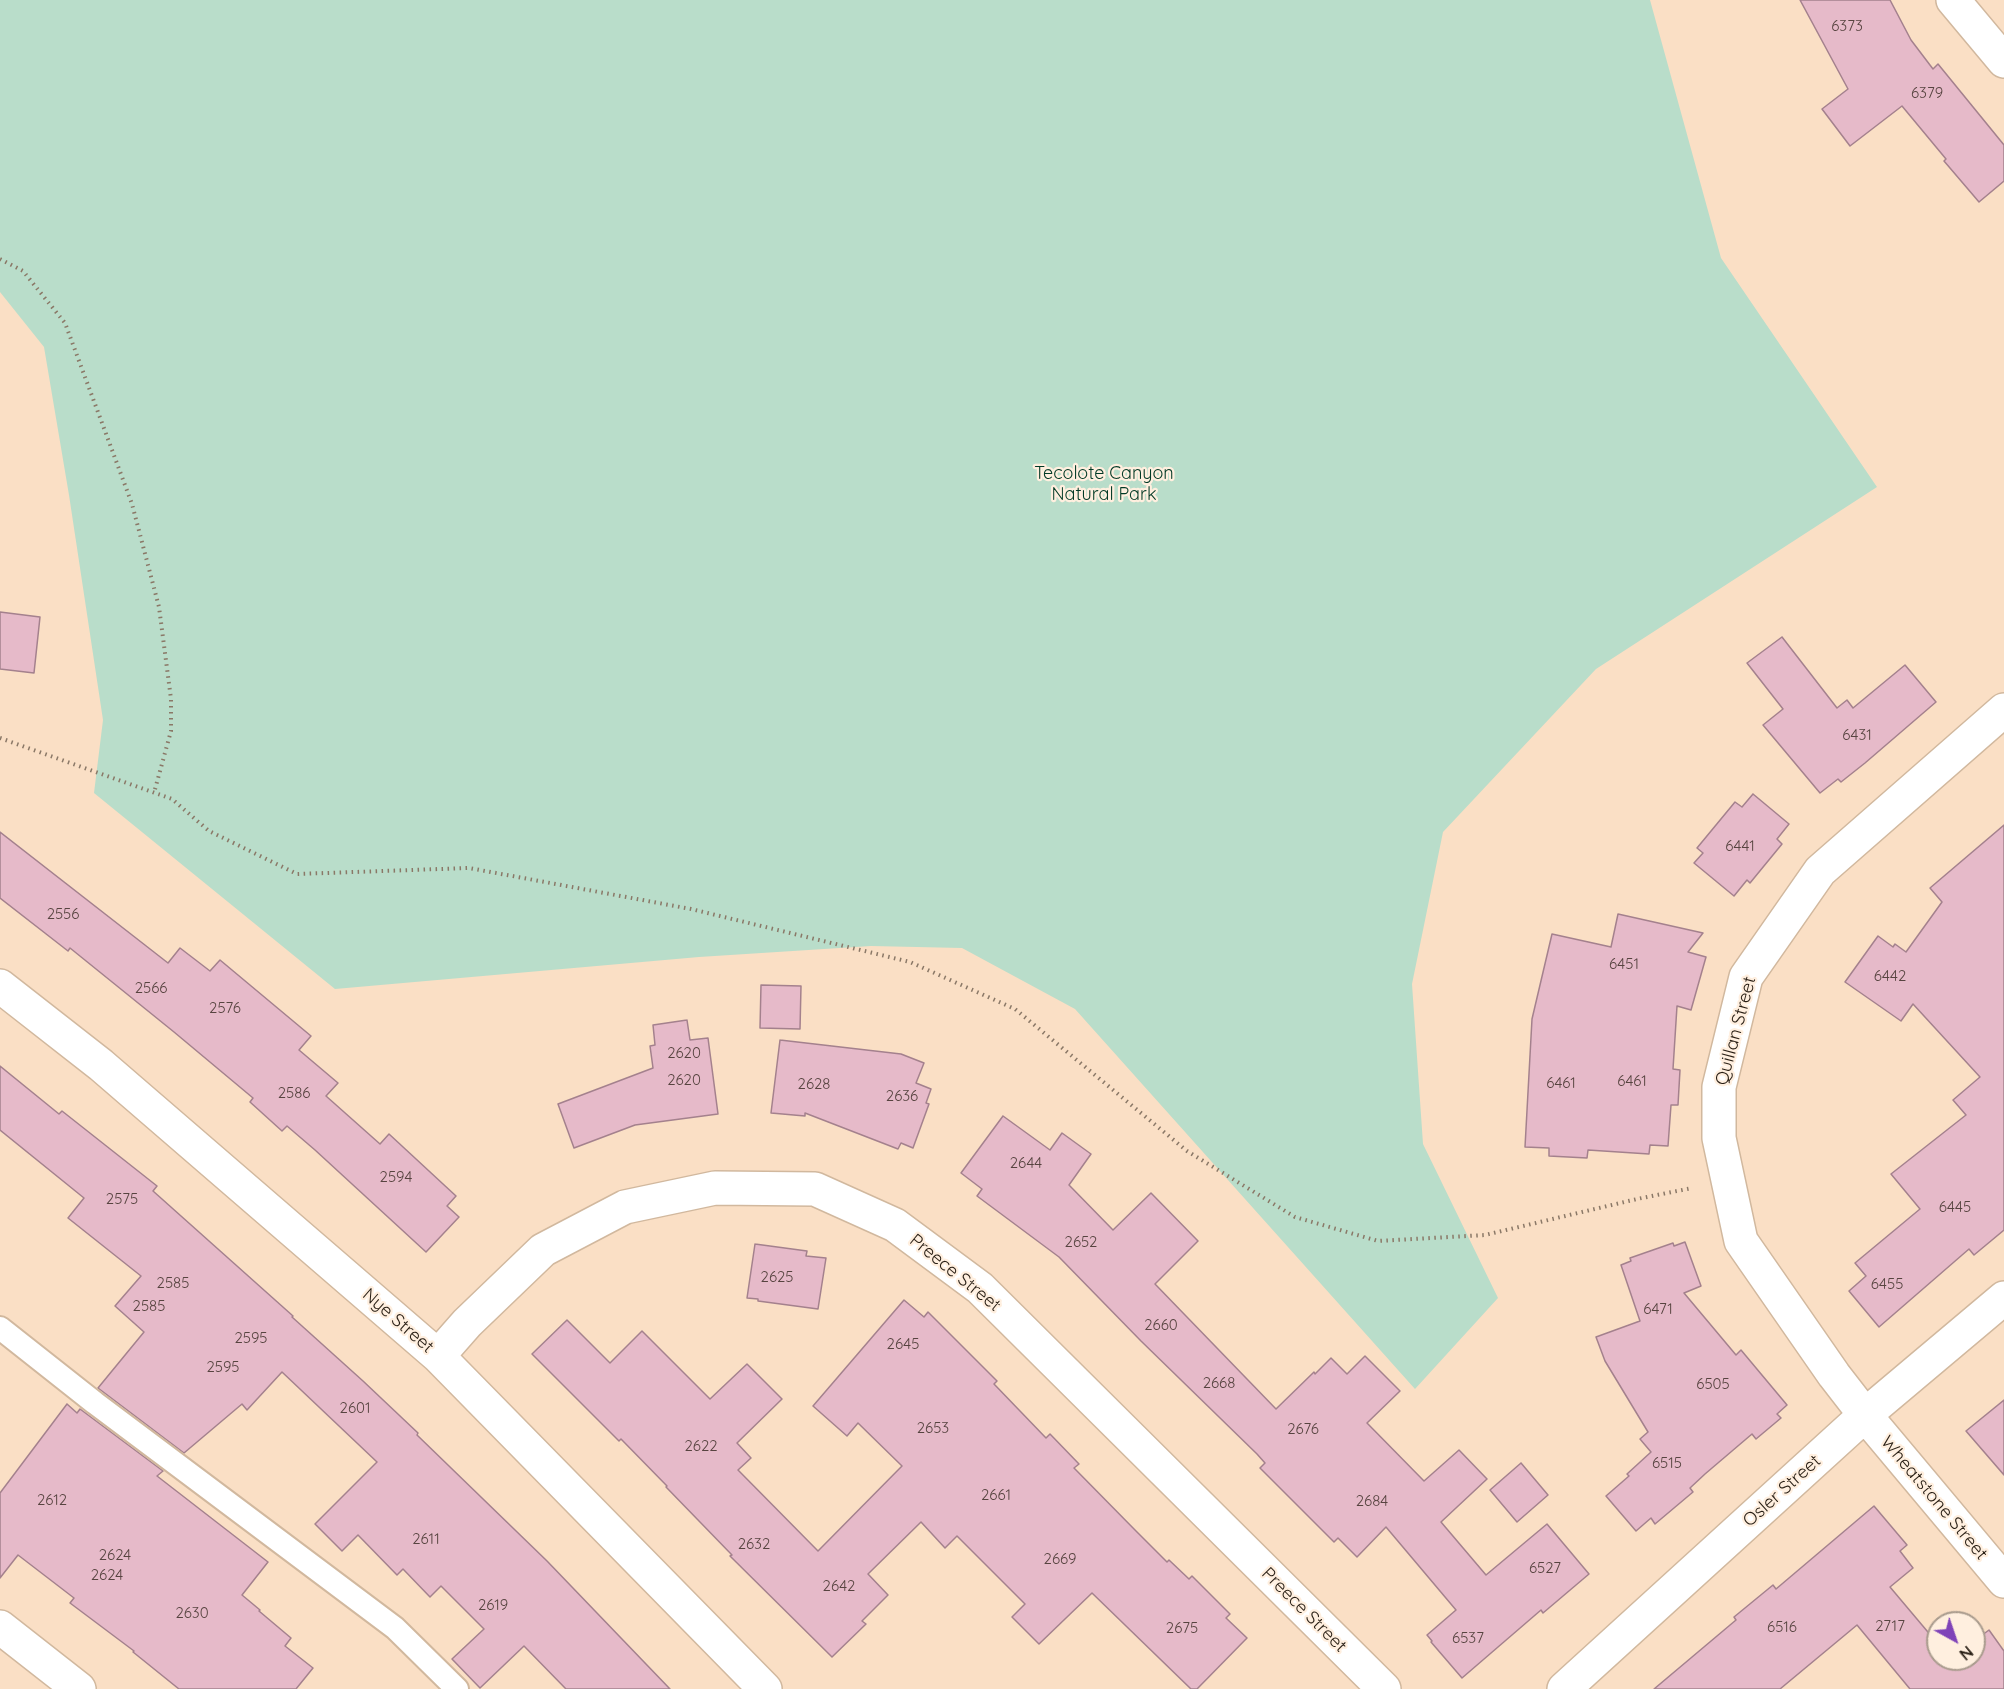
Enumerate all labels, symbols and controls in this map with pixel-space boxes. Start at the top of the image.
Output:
house number: 6373 [1831,17,1863,35]
house number: 6379 [1911,84,1943,102]
park label: Tecolote Canyon Natural Park [1034,463,1174,506]
house number: 6431 [1842,726,1872,744]
house number: 6441 [1725,837,1755,855]
house number: 2556 [47,905,79,923]
house number: 6451 [1609,955,1639,973]
house number: 6442 [1874,967,1906,985]
street label: Quillan Street [1711,974,1761,1088]
house number: 2566 [135,979,167,997]
house number: 2576 [209,999,241,1017]
house number: 2620 [667,1044,701,1062]
house number: 2620 [667,1071,701,1089]
house number: 6461 [1617,1072,1647,1090]
house number: 6461 [1546,1074,1576,1092]
house number: 2628 [798,1075,830,1093]
house number: 2586 [278,1084,310,1102]
house number: 2636 [886,1087,918,1105]
house number: 2644 [1010,1154,1042,1172]
house number: 2594 [380,1168,412,1186]
house number: 2575 [106,1190,138,1208]
house number: 6445 [1939,1198,1971,1216]
street label: Preece Street [905,1230,1005,1316]
house number: 2652 [1065,1233,1097,1251]
house number: 2625 [761,1268,793,1286]
house number: 2585 [157,1274,189,1292]
house number: 6455 [1871,1275,1903,1293]
street label: Nye Street [358,1284,438,1358]
house number: 2585 [133,1297,165,1315]
house number: 6471 [1643,1300,1673,1318]
house number: 2660 [1144,1316,1178,1334]
house number: 2595 [234,1329,268,1347]
house number: 2645 [887,1335,919,1353]
house number: 2595 [206,1358,240,1376]
house number: 2668 [1203,1374,1235,1392]
house number: 6505 [1696,1375,1730,1393]
house number: 2601 [340,1399,370,1417]
house number: 2653 [917,1419,949,1437]
house number: 2676 [1287,1420,1319,1438]
street label: Wheatstone Street [1876,1432,1992,1564]
house number: 2622 [685,1437,717,1455]
street label: Osler Street [1739,1450,1825,1532]
house number: 6515 [1652,1454,1682,1472]
house number: 2661 [981,1486,1011,1504]
house number: 2612 [37,1491,67,1509]
house number: 2684 [1356,1492,1388,1510]
house number: 2611 [412,1530,440,1548]
house number: 2632 [738,1535,770,1553]
house number: 2624 [99,1546,131,1564]
house number: 2669 [1044,1550,1076,1568]
house number: 6527 [1529,1559,1561,1577]
street label: Preece Street [1257,1563,1351,1657]
house number: 2624 [91,1566,123,1584]
house number: 2642 [823,1577,855,1595]
house number: 2619 [478,1596,508,1614]
house number: 2630 [175,1604,209,1622]
north arrow [1926,1611,1986,1671]
house number: 2717 [1875,1617,1905,1635]
house number: 6516 [1767,1618,1797,1636]
house number: 2675 [1166,1619,1198,1637]
house number: 6537 [1452,1629,1484,1647]
text: N [1955,1642,1977,1665]

